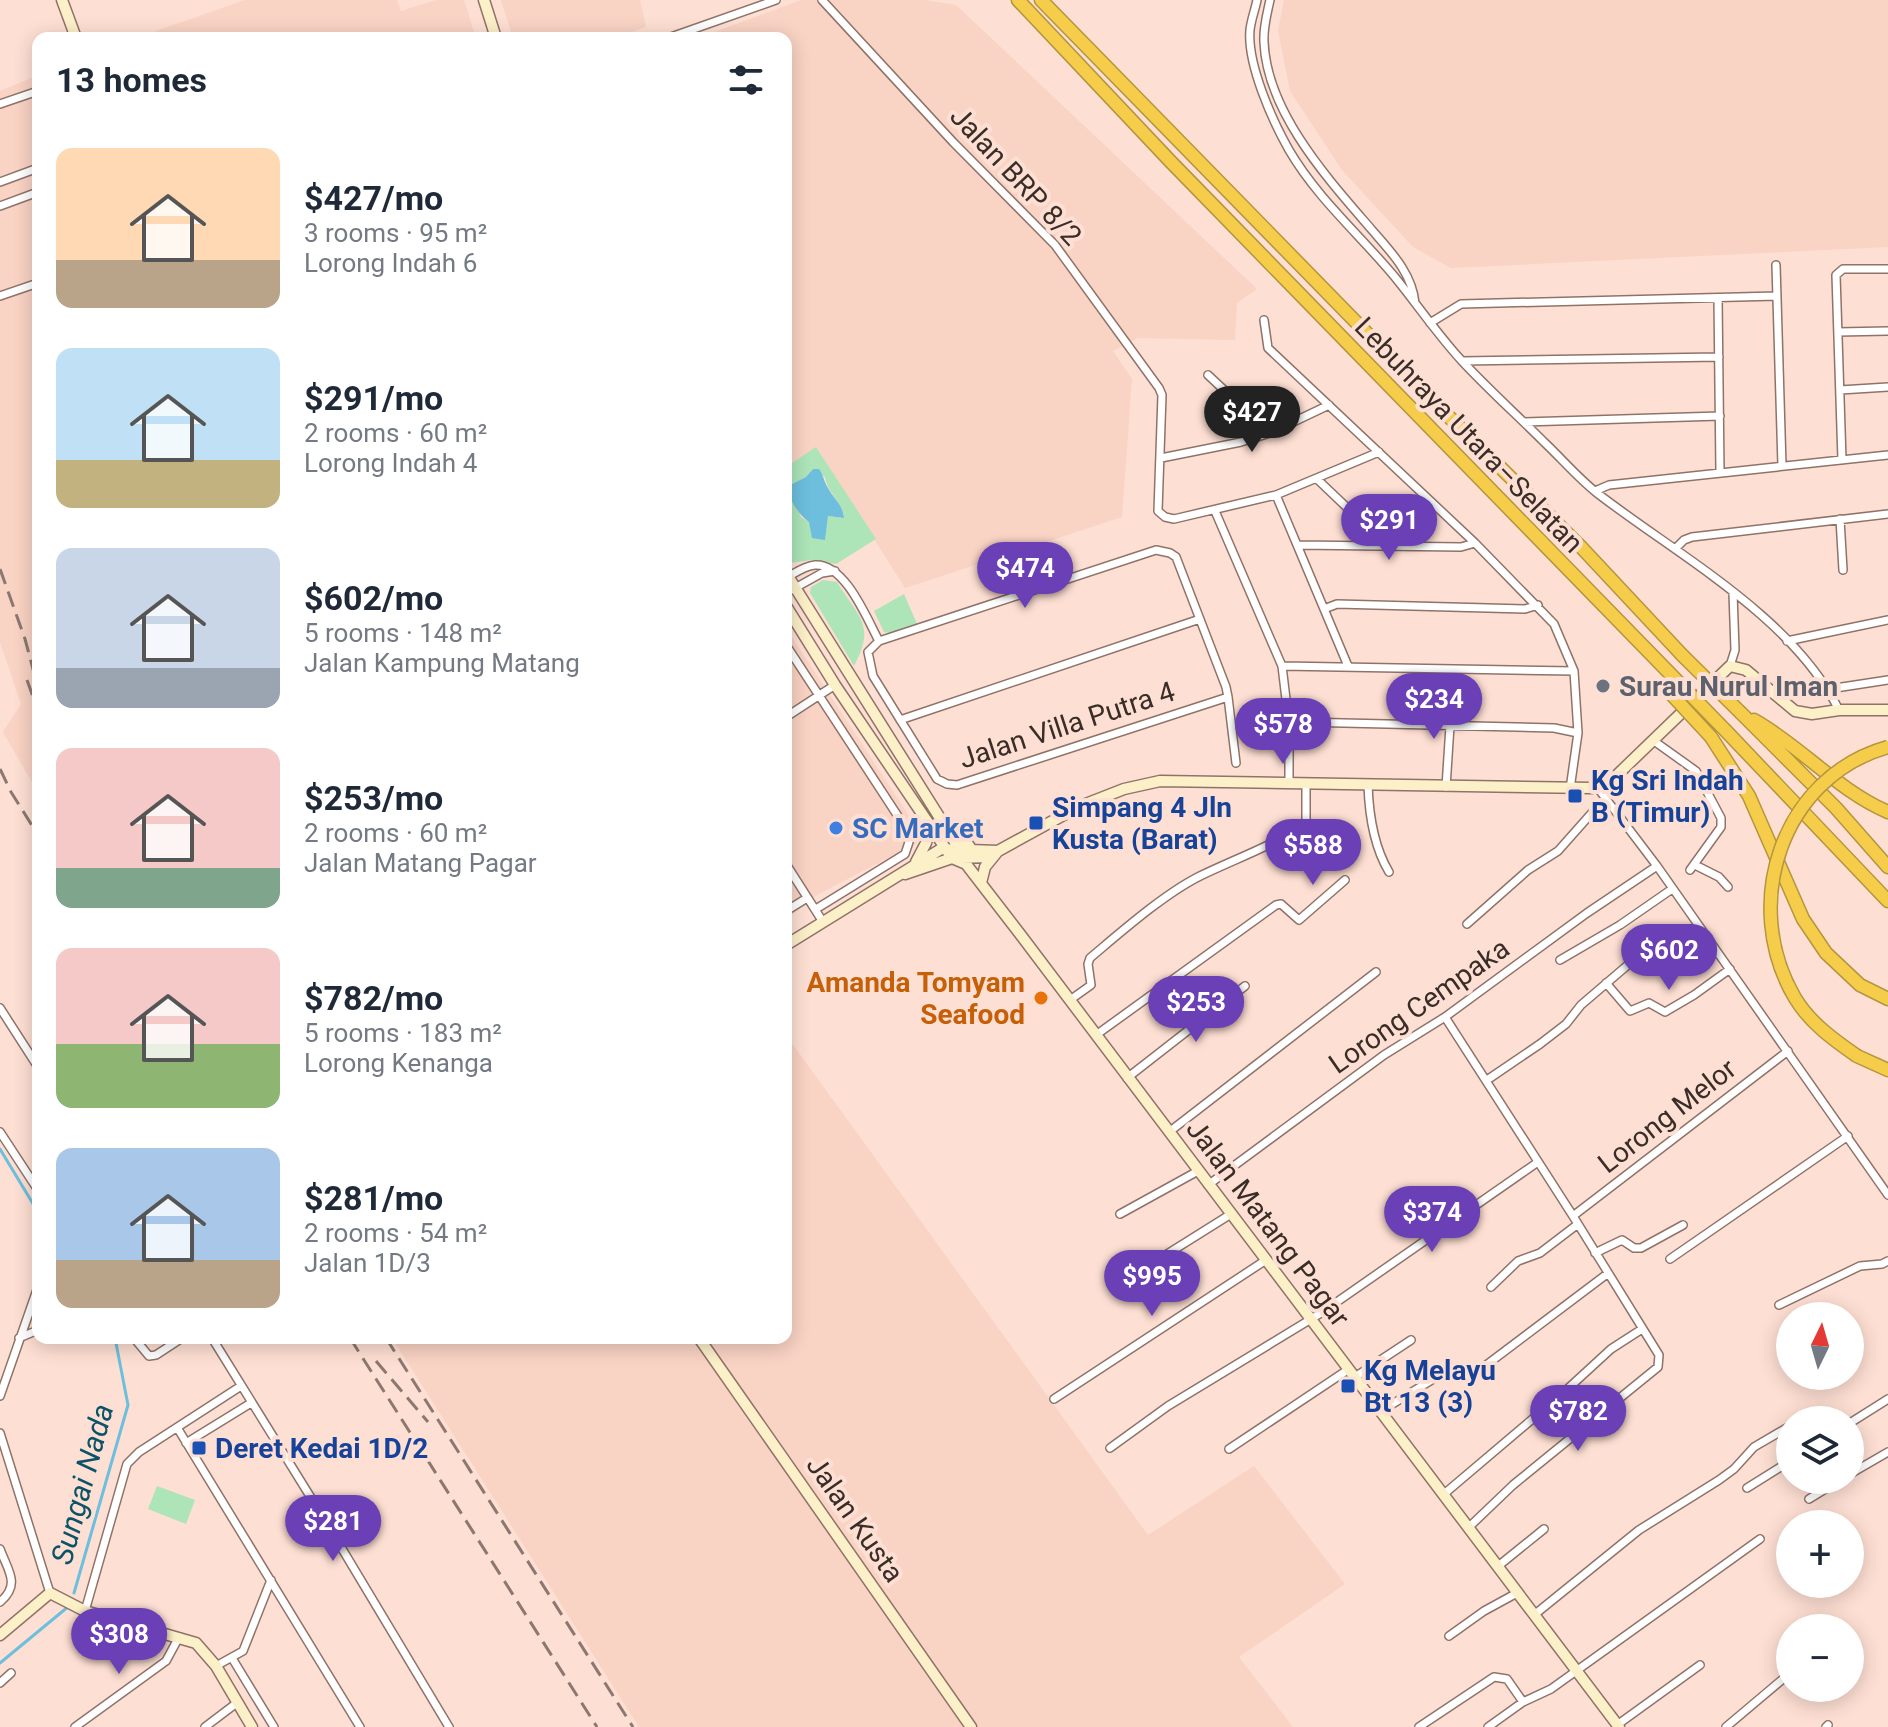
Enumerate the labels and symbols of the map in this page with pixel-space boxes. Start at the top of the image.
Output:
street label: Jalan BRP 8/2 [943,100,1089,252]
street label: Lebuhraya Utara–Selatan [1348,311,1590,559]
pin: $427 [1205,386,1299,454]
pin: $291 [1342,494,1436,562]
pin: $474 [978,542,1072,610]
place label: Surau Nurul Iman [1619,670,1838,703]
pin: $234 [1387,673,1481,741]
street label: Jalan Villa Putra 4 [955,675,1179,775]
marker: Surau Nurul Iman [1594,677,1612,695]
pin: $578 [1236,698,1330,766]
place label: Kg Sri Indah B (Timur) [1591,764,1744,829]
marker: Kg Sri Indah B (Timur) [1566,787,1584,805]
place label: Simpang 4 Jln Kusta (Barat) [1052,791,1232,856]
place label: SC Market [852,812,984,845]
marker: Simpang 4 Jln Kusta (Barat) [1027,814,1045,832]
marker: SC Market [827,819,845,837]
pin: $588 [1266,819,1360,887]
pin: $602 [1622,924,1716,992]
street label: Lorong Cempaka [1323,932,1515,1080]
place label: Amanda Tomyam Seafood [807,966,1025,1031]
pin: $253 [1149,976,1243,1044]
marker: Amanda Tomyam Seafood [1032,989,1050,1007]
street label: Lorong Melor [1591,1052,1743,1180]
street label: Jalan Matang Pagar [1179,1113,1357,1333]
pin: $374 [1385,1186,1479,1254]
pin: $995 [1105,1250,1199,1318]
north arrow [1776,1302,1864,1390]
place label: Kg Melayu Bt 13 (3) [1364,1354,1496,1419]
marker: Kg Melayu Bt 13 (3) [1339,1377,1357,1395]
pin: $782 [1531,1385,1625,1453]
water label: Sungai Nada [44,1400,120,1568]
place label: Deret Kedai 1D/2 [215,1432,428,1465]
marker: Deret Kedai 1D/2 [190,1439,208,1457]
street label: Jalan Kusta [799,1449,911,1589]
pin: $281 [286,1495,380,1563]
pin: $308 [72,1608,166,1676]

